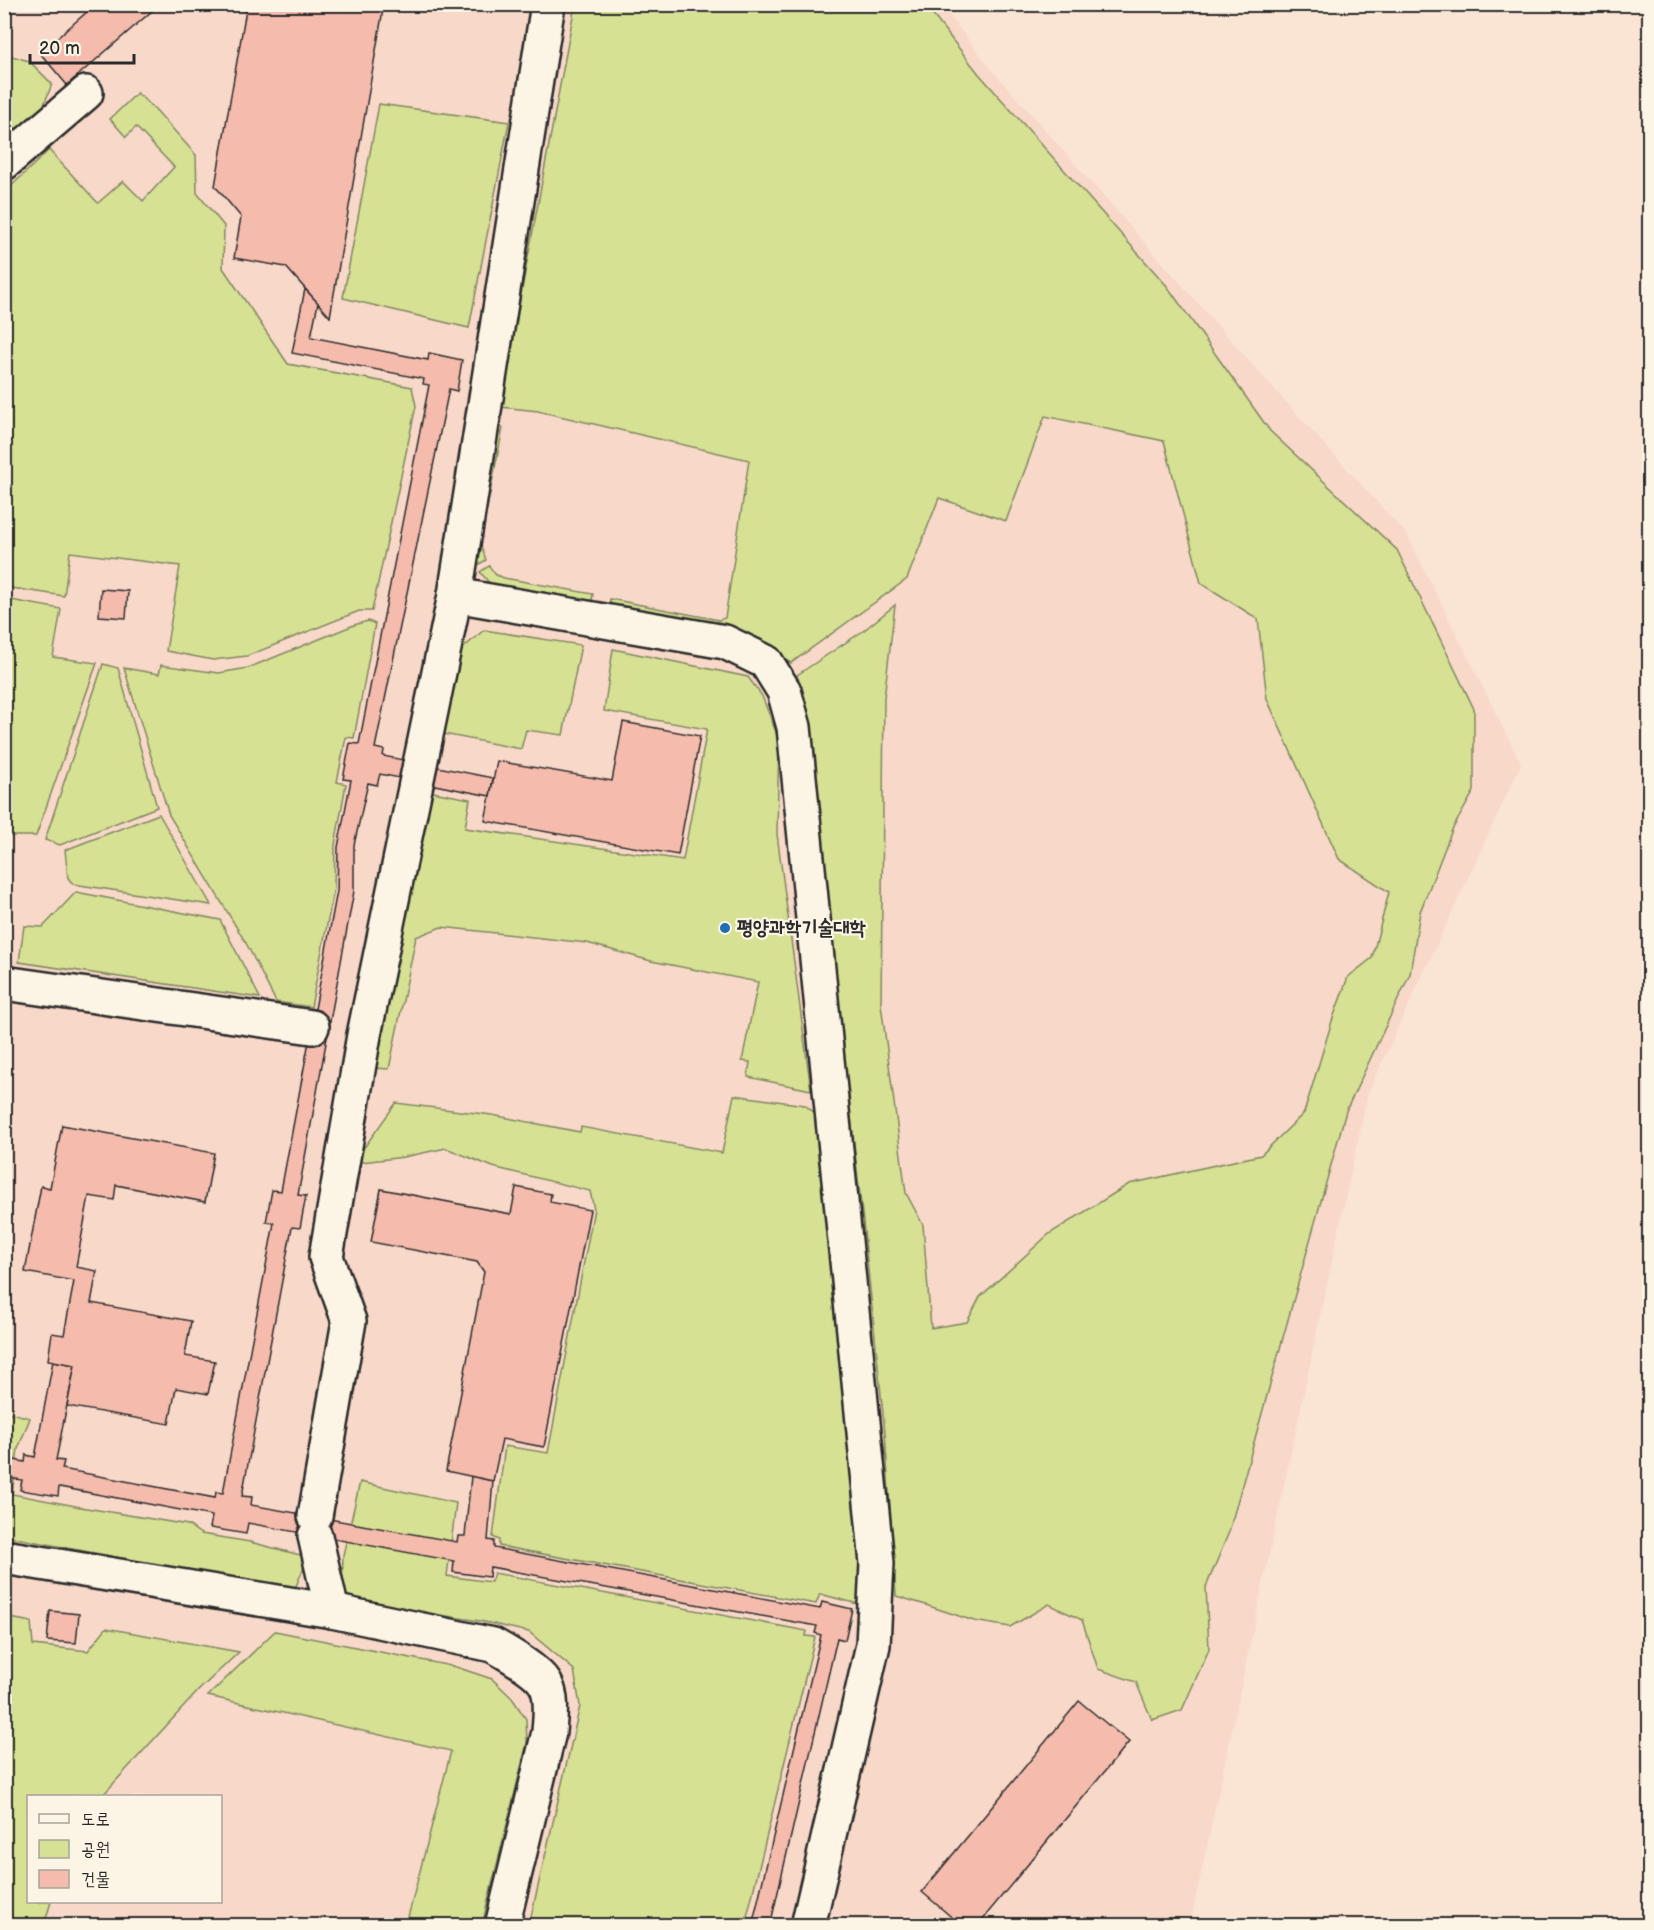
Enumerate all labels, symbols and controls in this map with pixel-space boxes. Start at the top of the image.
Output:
scale bar [30,27,134,65]
text: 20 m [39,38,80,59]
place label: 평양과학기술대학 [737,916,866,940]
marker: 평양과학기술대학 [718,921,732,935]
legend [27,1795,222,1903]
text: 도로 [81,1809,110,1830]
text: 공원 [81,1839,110,1860]
text: 건물 [81,1869,110,1890]

